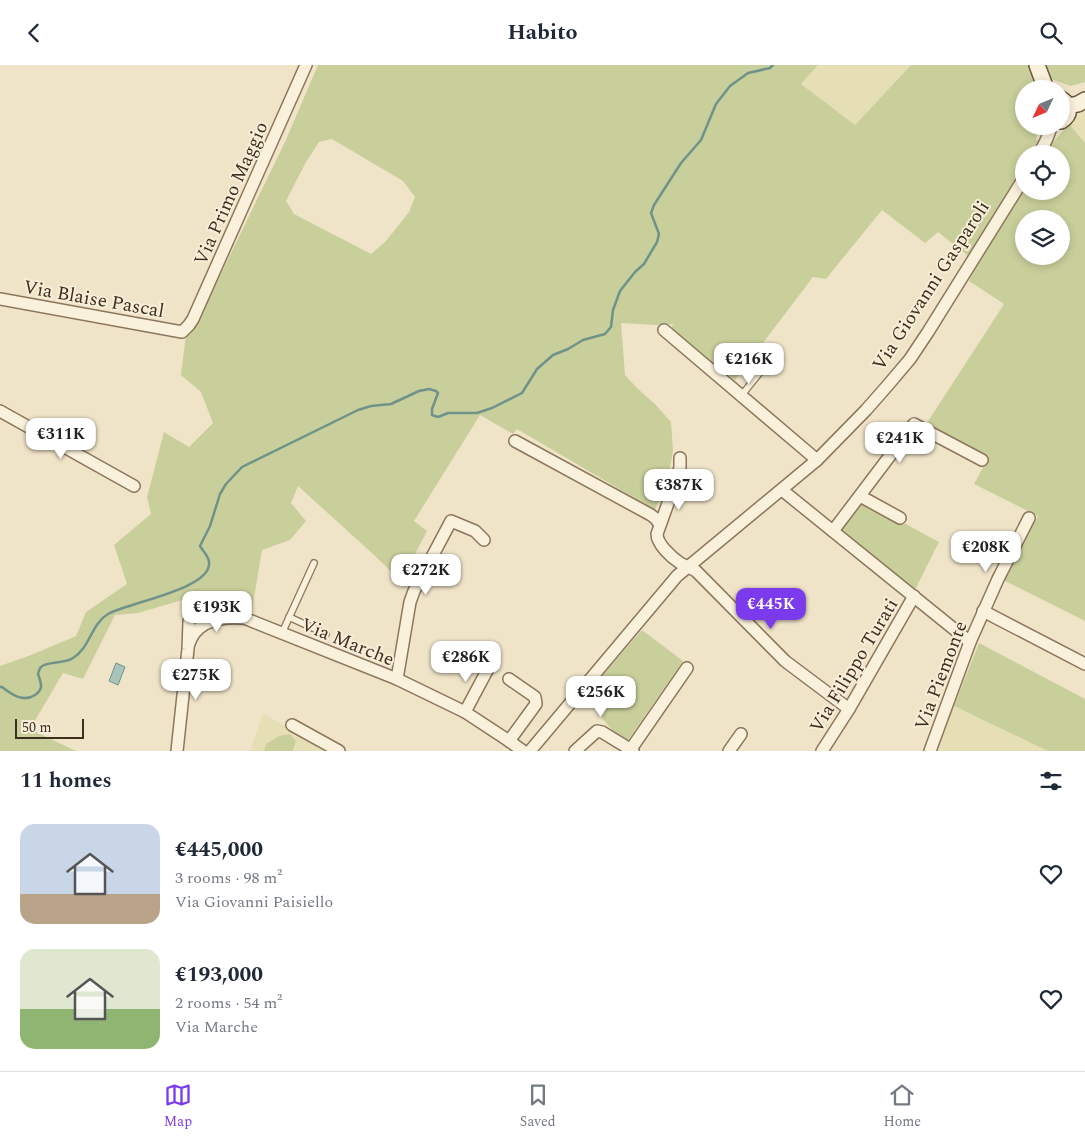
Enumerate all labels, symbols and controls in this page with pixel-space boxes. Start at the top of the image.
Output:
text: Habito [507,16,578,49]
icon: back [20,19,48,47]
icon: search [1037,19,1065,47]
north arrow [1015,80,1070,135]
map controls [1015,80,1070,265]
street label: Via Primo Maggio [187,117,276,270]
button: locate [1015,145,1070,200]
street label: Via Giovanni Gasparoli [865,195,997,377]
button: layers [1015,210,1070,265]
street label: Via Blaise Pascal [21,273,166,326]
pin: €216K [714,343,784,385]
text: €216K [725,347,773,371]
pin: €311K [26,417,96,460]
pin: €241K [865,421,935,464]
text: €311K [37,422,85,446]
text: €241K [876,426,924,450]
pin: €387K [644,469,714,511]
text: €387K [655,473,703,497]
pin: €208K [951,531,1021,573]
text: €208K [962,535,1010,559]
pin: €272K [391,553,461,596]
text: €272K [402,558,450,582]
pin: €445K [736,587,806,630]
pin: €193K [182,591,252,633]
text: €445K [747,592,795,616]
street label: Via Filippo Turati [803,593,906,739]
text: €193K [193,595,241,619]
street label: Via Marche [296,611,399,674]
street label: Via Piemonte [907,617,976,734]
pin: €286K [431,641,501,683]
text: €286K [442,645,490,669]
pin: €275K [161,659,231,701]
text: €275K [172,663,220,687]
pin: €256K [566,675,636,718]
text: €256K [577,680,625,704]
scale bar [15,716,84,739]
text: 50 m [22,717,52,738]
text: 11 homes [20,765,112,797]
icon: filters [1037,767,1065,795]
text: €445,000 [175,834,263,866]
icon: home [60,844,120,904]
icon: heart [1037,860,1065,888]
text: 3 rooms · 98 m² [175,866,282,890]
text: Via Giovanni Paisiello [175,890,333,914]
text: €193,000 [175,959,263,991]
icon: home [60,969,120,1029]
icon: heart [1037,985,1065,1013]
text: 2 rooms · 54 m² [175,991,282,1015]
text: Via Marche [175,1015,258,1039]
tab: Map [164,1081,192,1132]
tab: Saved [520,1081,556,1132]
tab: Home [883,1081,921,1132]

